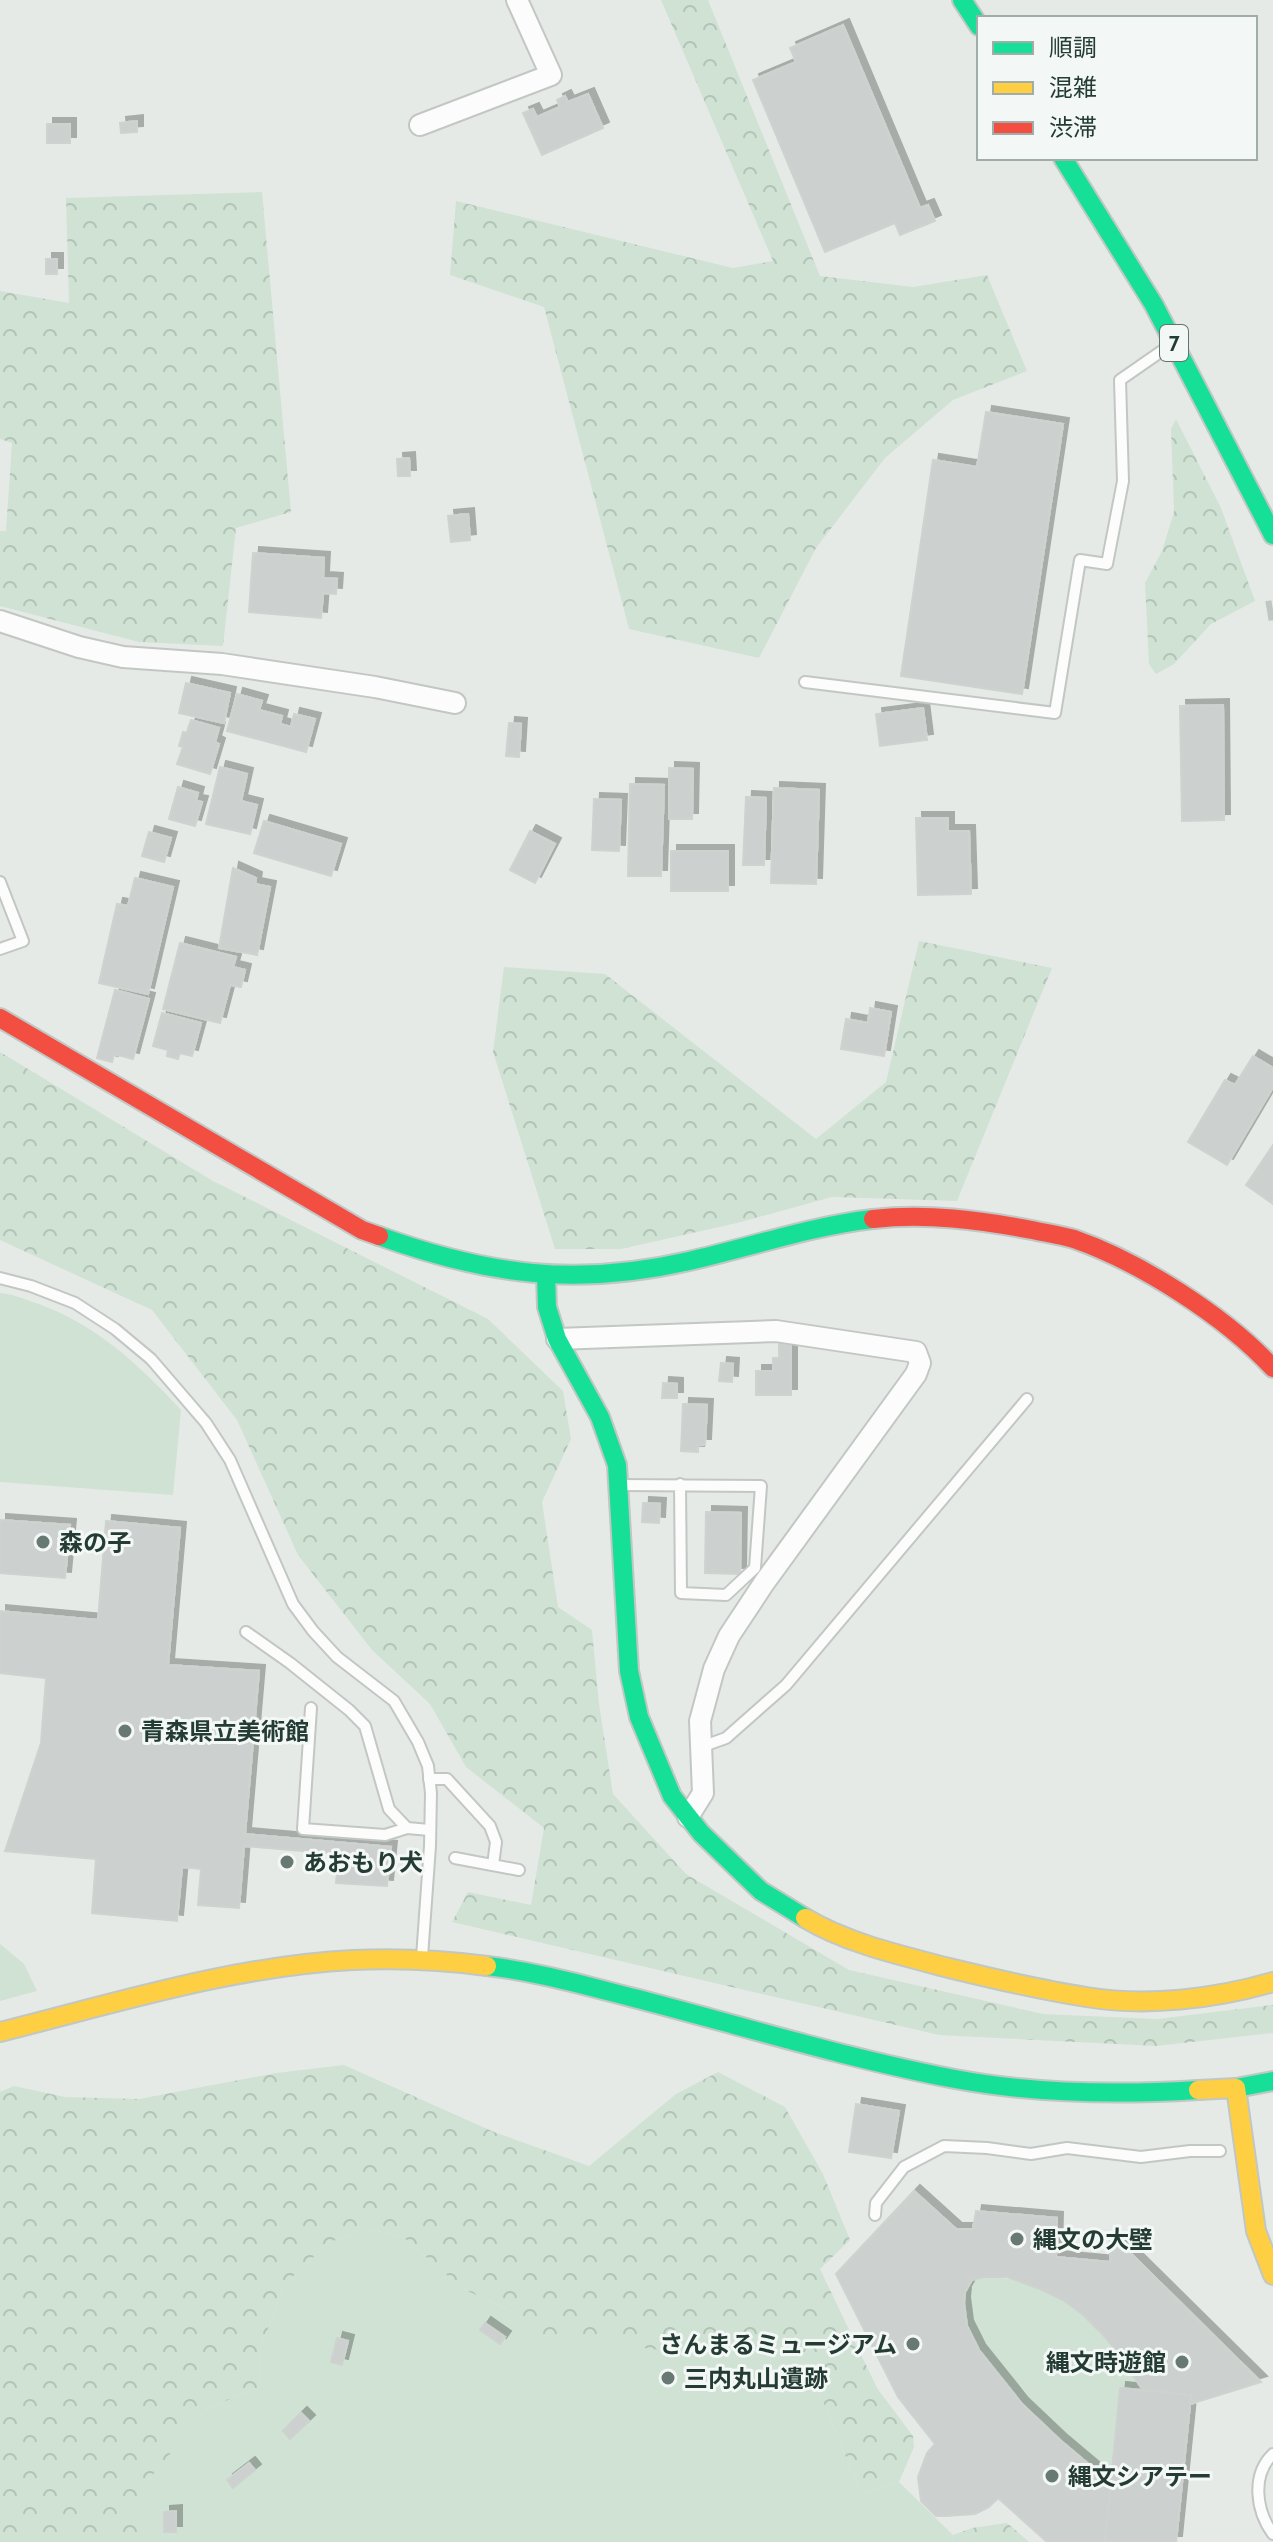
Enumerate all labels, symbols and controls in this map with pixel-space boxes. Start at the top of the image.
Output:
legend [977,16,1257,160]
text: 順調 [1049,33,1097,62]
text: 混雑 [1049,73,1097,102]
text: 渋滞 [1049,113,1097,142]
road number: 7 [1160,325,1188,361]
place label: 森の子 [59,1528,131,1557]
marker: 森の子 [34,1533,52,1551]
place label: 青森県立美術館 [141,1717,309,1746]
marker: 青森県立美術館 [116,1722,134,1740]
place label: あおもり犬 [303,1848,423,1877]
marker: あおもり犬 [278,1853,296,1871]
place label: 縄文の大壁 [1033,2225,1153,2254]
marker: 縄文の大壁 [1008,2230,1026,2248]
place label: さんまるミュージアム [659,2330,897,2359]
marker: さんまるミュージアム [904,2335,922,2353]
place label: 縄文時遊館 [1046,2348,1166,2377]
marker: 縄文時遊館 [1173,2353,1191,2371]
place label: 三内丸山遺跡 [684,2364,828,2393]
marker: 三内丸山遺跡 [659,2369,677,2387]
place label: 縄文シアテー [1068,2462,1212,2491]
marker: 縄文シアテー [1043,2467,1061,2485]

